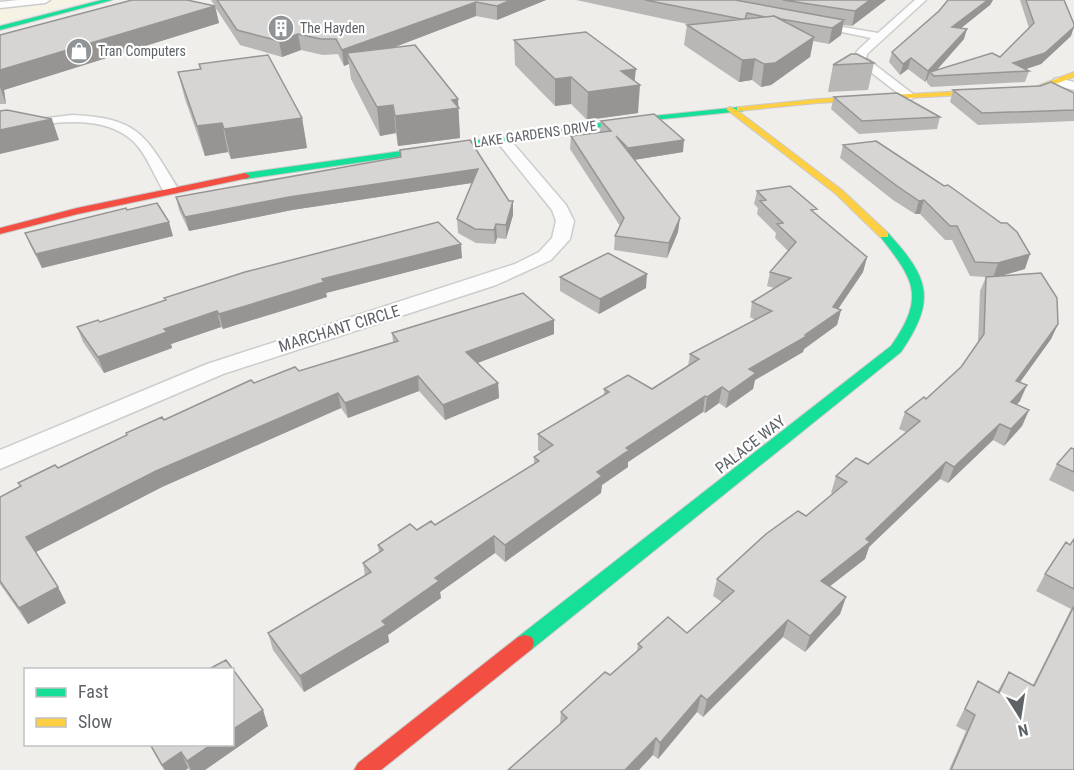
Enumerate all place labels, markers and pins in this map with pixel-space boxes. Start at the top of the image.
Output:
building icon: The Hayden [266,13,296,43]
place label: The Hayden [300,20,365,36]
shop icon: Tran Computers [64,36,94,66]
place label: Tran Computers [98,43,186,59]

